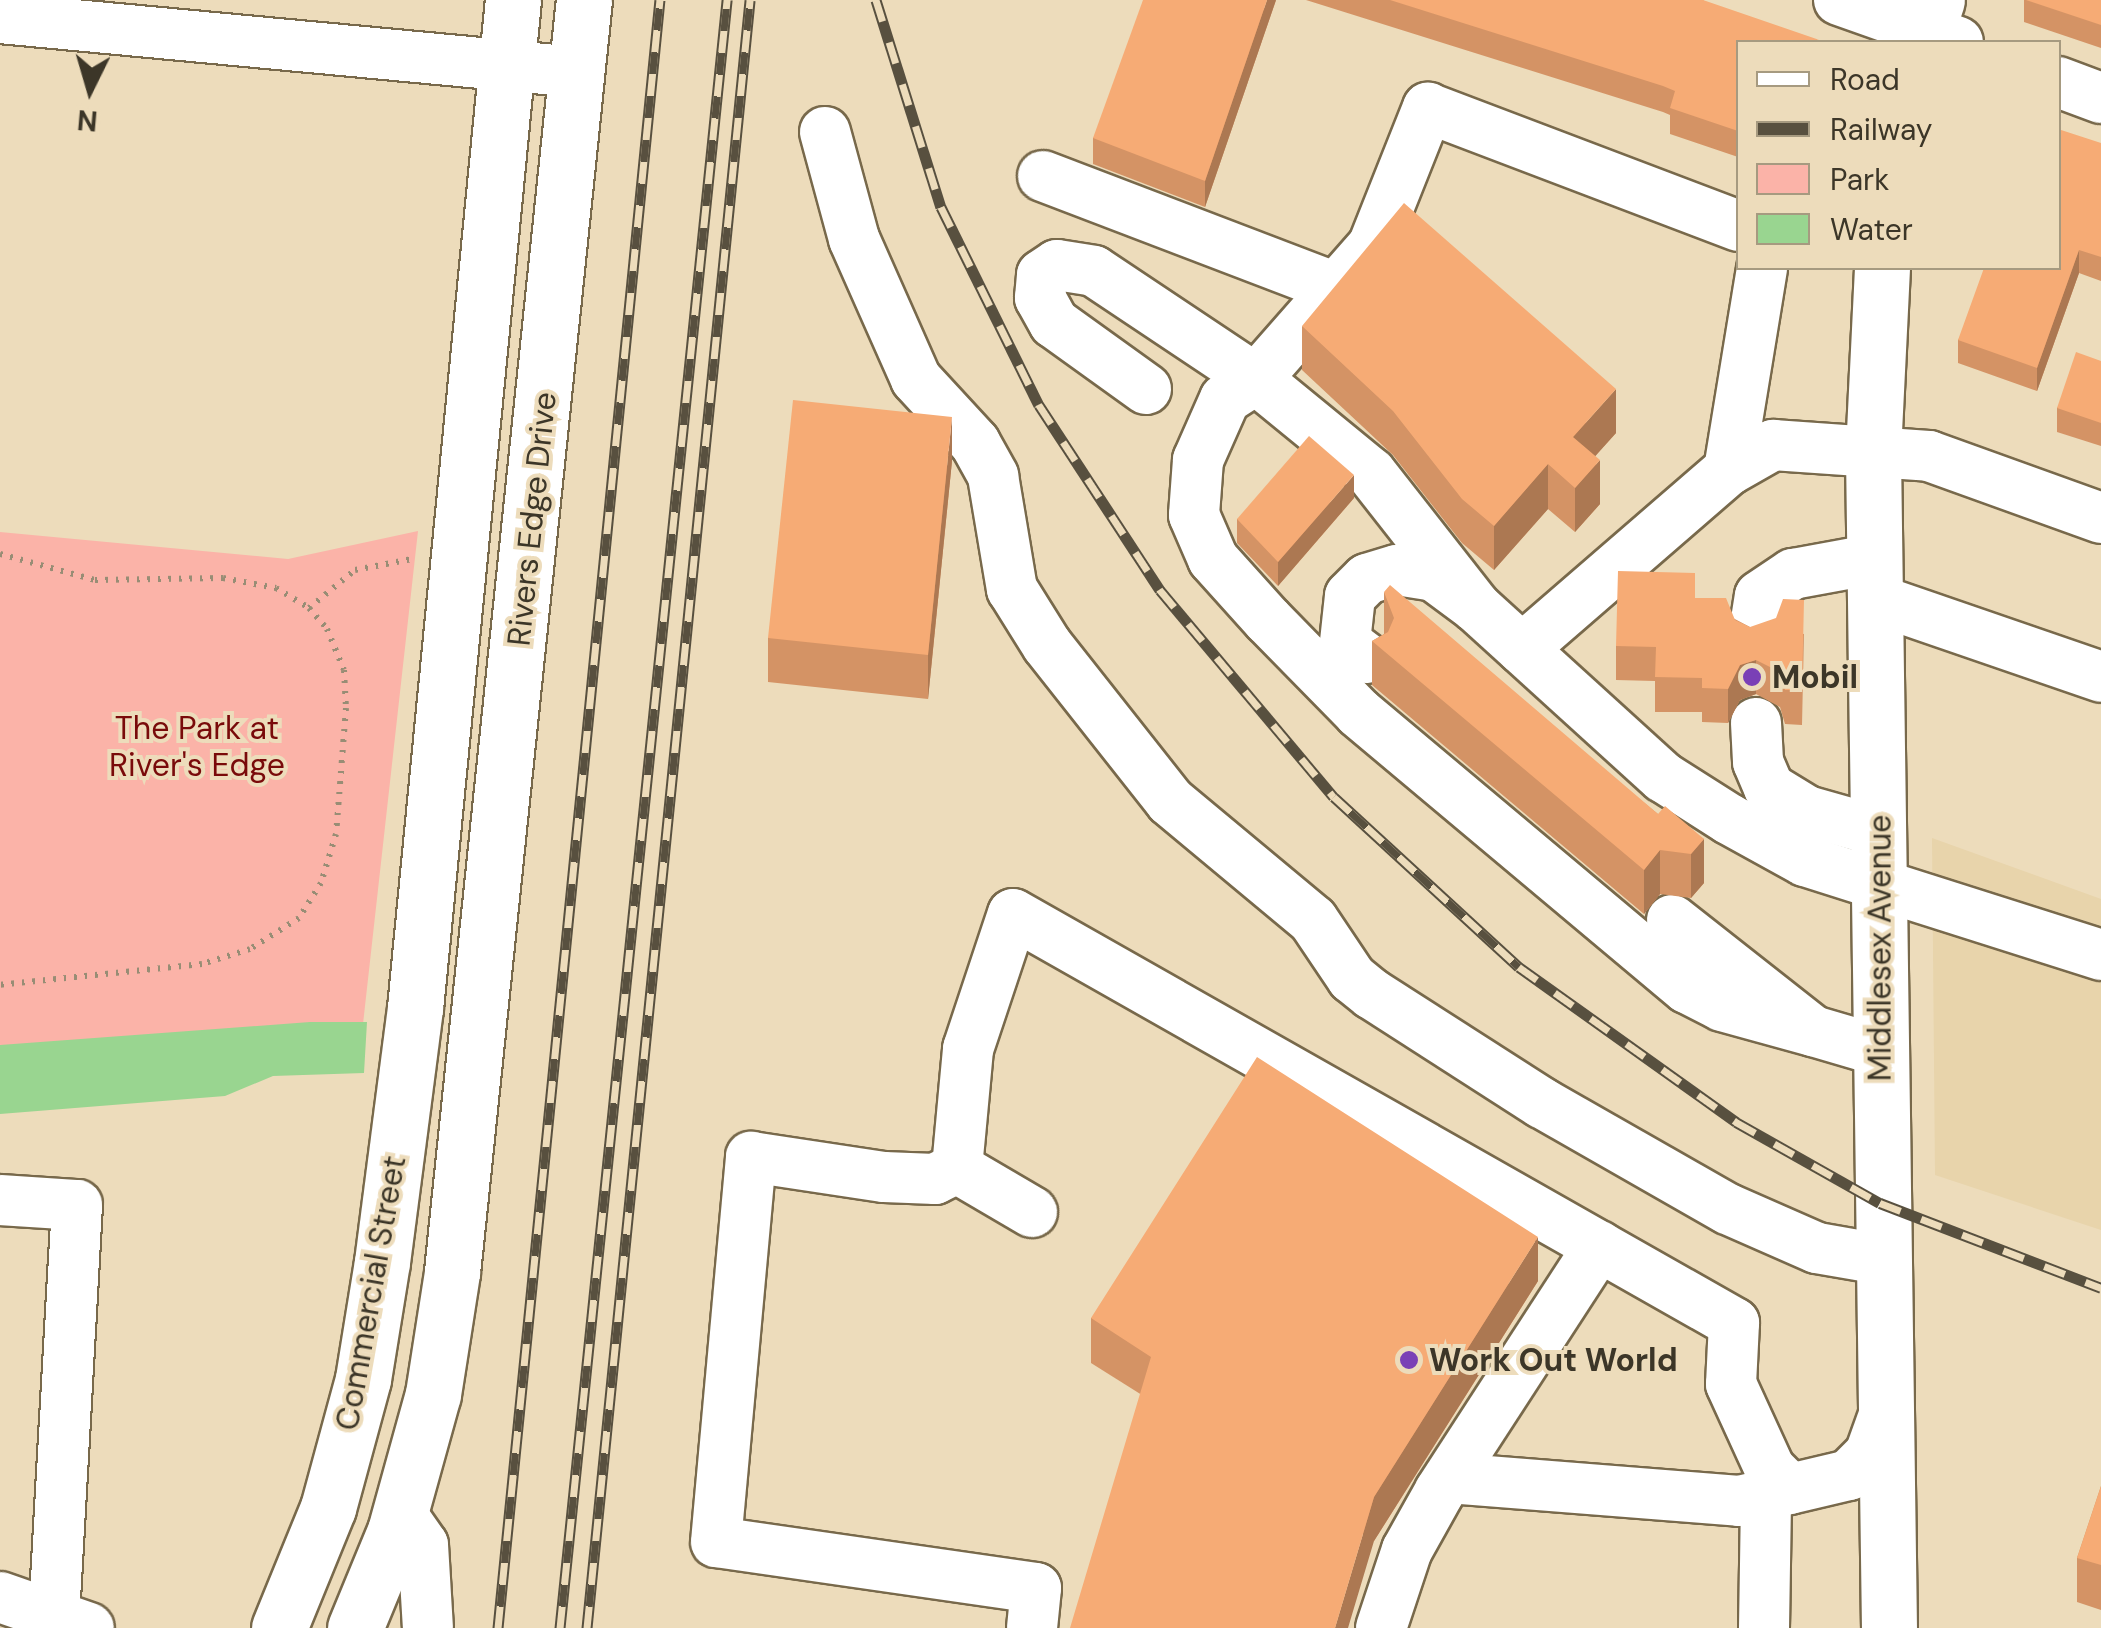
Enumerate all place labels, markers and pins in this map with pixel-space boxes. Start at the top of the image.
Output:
place label: Mobil [1772,658,1858,696]
marker: Mobil [1741,666,1763,688]
place label: Work Out World [1429,1341,1678,1379]
marker: Work Out World [1398,1349,1420,1371]

